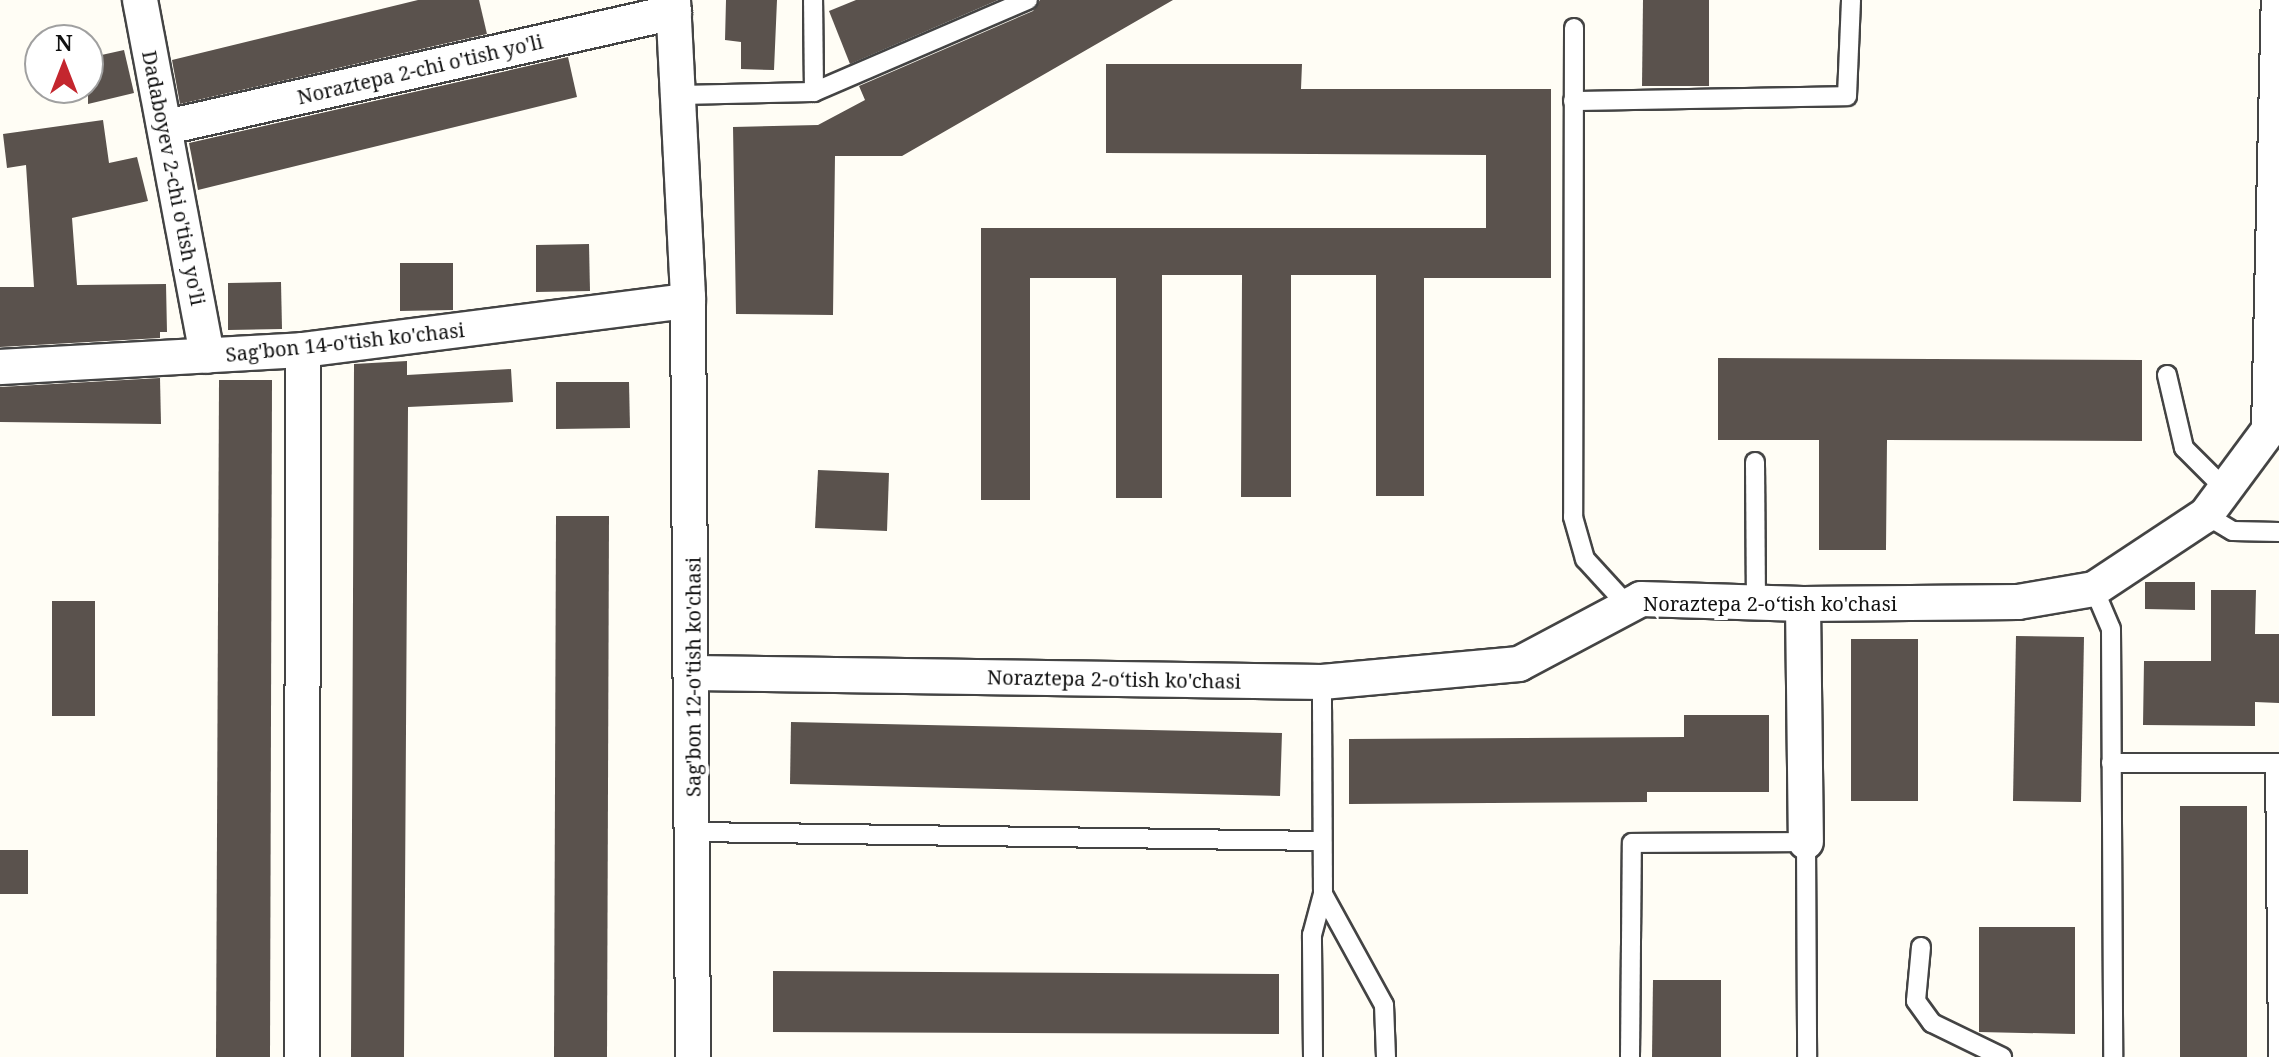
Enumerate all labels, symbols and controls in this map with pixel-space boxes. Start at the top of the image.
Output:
north arrow [24,24,104,104]
text: N [55,27,73,57]
street label: Noraztepa 2-chi o'tish yo'li [295,29,545,109]
street label: Dadaboyev 2-chi o'tish yo'li [137,48,211,308]
street label: Sag'bon 14-o'tish ko'chasi [224,318,466,366]
street label: Sag'bon 12-o'tish ko'chasi [681,557,705,797]
street label: Noraztepa 2-oʻtish ko'chasi [1643,591,1897,615]
street label: Noraztepa 2-oʻtish ko'chasi [987,665,1241,693]

